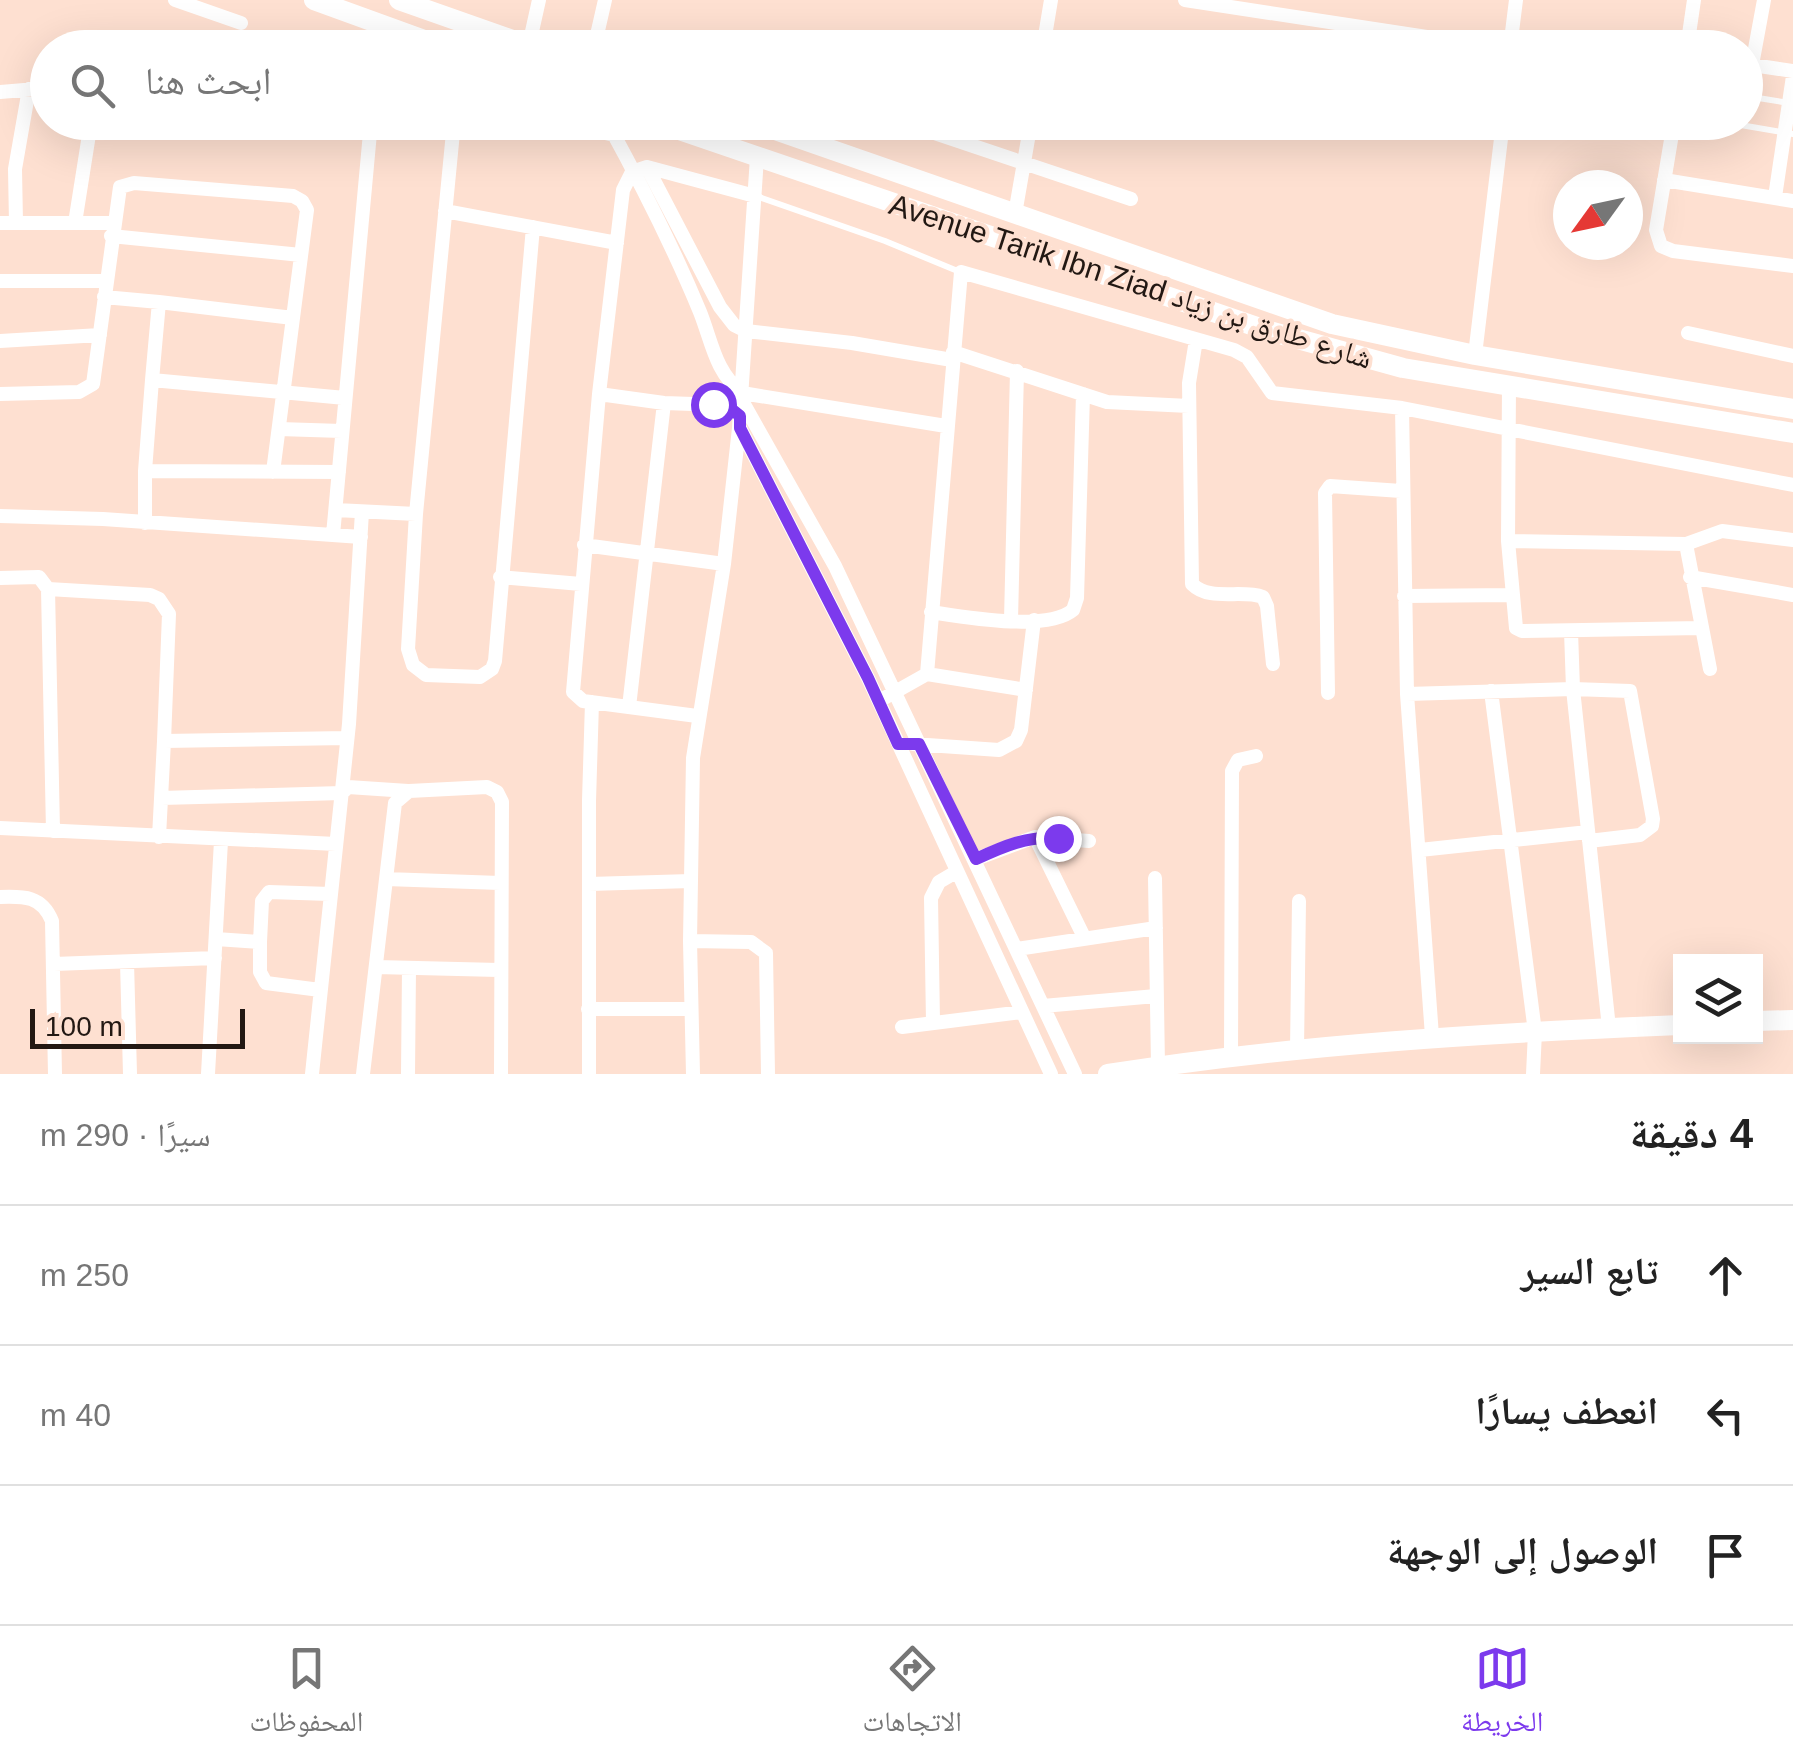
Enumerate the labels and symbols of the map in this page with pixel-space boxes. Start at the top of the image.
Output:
north arrow [1553,170,1643,260]
street label: Avenue Tarik Ibn Ziad شارع طارق بن زياد [885,187,1376,378]
route start [691,382,737,428]
route end [1036,816,1082,862]
scale bar [30,1004,245,1048]

